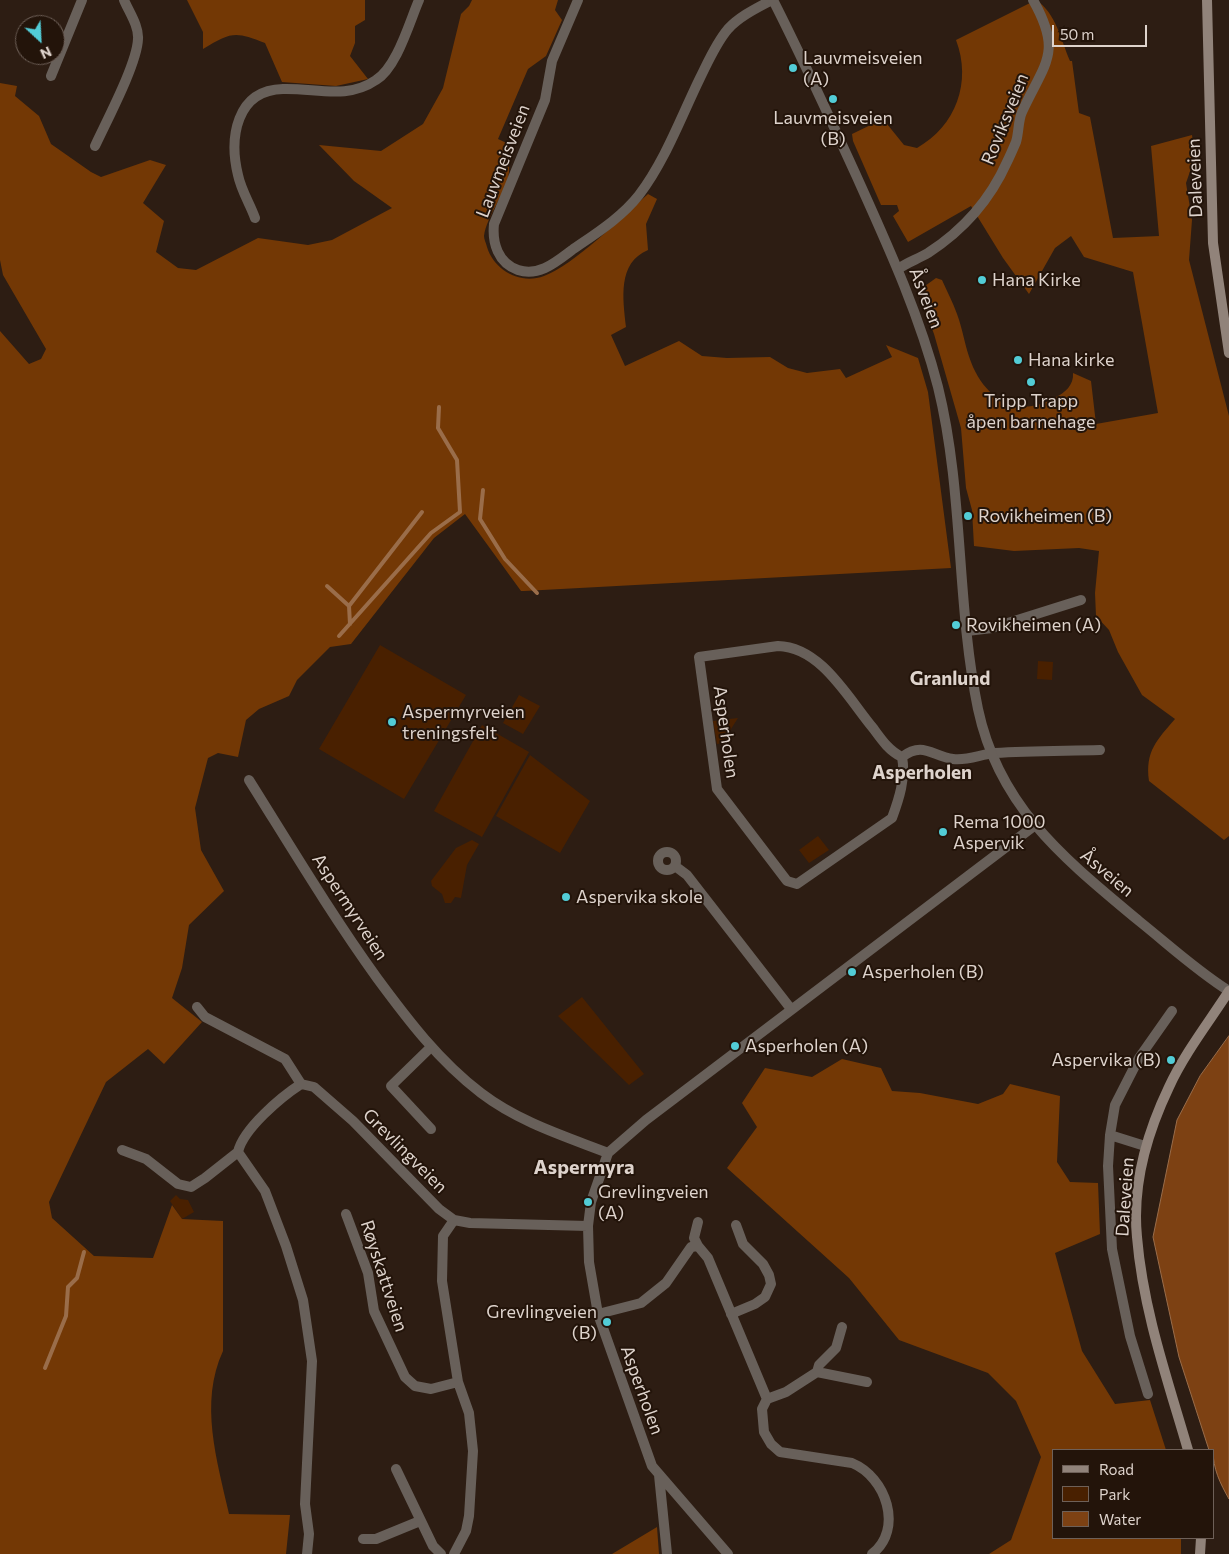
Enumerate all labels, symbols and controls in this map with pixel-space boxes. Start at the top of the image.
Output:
north arrow [15,15,65,65]
scale bar [1054,15,1149,47]
text: 50 m [1060,25,1094,43]
text: N [38,43,54,63]
place label: Lauvmeisveien (A) [803,47,923,90]
marker: Lauvmeisveien (A) [787,62,799,74]
street label: Roviksveien [977,70,1033,168]
marker: Lauvmeisveien (B) [827,93,839,105]
street label: Lauvmeisveien [471,101,535,221]
place label: Lauvmeisveien (B) [773,107,893,150]
street label: Daleveien [1183,138,1207,218]
street label: Åsveien [905,265,947,331]
place label: Hana Kirke [992,269,1081,291]
marker: Hana Kirke [976,274,988,286]
place label: Hana kirke [1028,349,1114,371]
marker: Hana kirke [1012,354,1024,366]
marker: Tripp Trapp åpen barnehage [1025,376,1037,388]
place label: Tripp Trapp åpen barnehage [966,390,1096,432]
place label: Rovikheimen (B) [978,505,1112,527]
marker: Rovikheimen (B) [962,510,974,522]
place label: Rovikheimen (A) [966,614,1101,636]
marker: Rovikheimen (A) [950,619,962,631]
district label: Granlund [910,668,990,690]
street label: Asperholen [709,684,743,780]
place label: Aspermyrveien treningsfelt [402,701,525,744]
marker: Aspermyrveien treningsfelt [386,716,398,728]
district label: Asperholen [872,762,972,784]
place label: Rema 1000 Aspervik [953,811,1045,854]
marker: Rema 1000 Aspervik [937,826,949,838]
street label: Åsveien [1076,844,1138,902]
street label: Aspermyrveien [308,850,392,964]
place label: Aspervika skole [576,886,703,908]
marker: Aspervika skole [560,891,572,903]
place label: Asperholen (B) [862,961,984,983]
marker: Asperholen (B) [846,966,858,978]
place label: Asperholen (A) [745,1035,868,1057]
marker: Asperholen (A) [729,1040,741,1052]
place label: Aspervika (B) [1051,1049,1161,1071]
marker: Aspervika (B) [1165,1054,1177,1066]
street label: Grevlingveien [358,1104,452,1198]
district label: Aspermyra [533,1155,635,1179]
street label: Daleveien [1111,1157,1139,1237]
place label: Grevlingveien (A) [598,1181,709,1224]
marker: Grevlingveien (A) [582,1196,594,1208]
street label: Røyskattveien [356,1217,412,1335]
place label: Grevlingveien (B) [486,1301,597,1344]
marker: Grevlingveien (B) [601,1316,613,1328]
street label: Asperholen [616,1342,668,1438]
legend [1052,1449,1214,1539]
text: Road [1099,1460,1134,1478]
text: Park [1099,1485,1130,1503]
text: Water [1099,1510,1141,1528]

